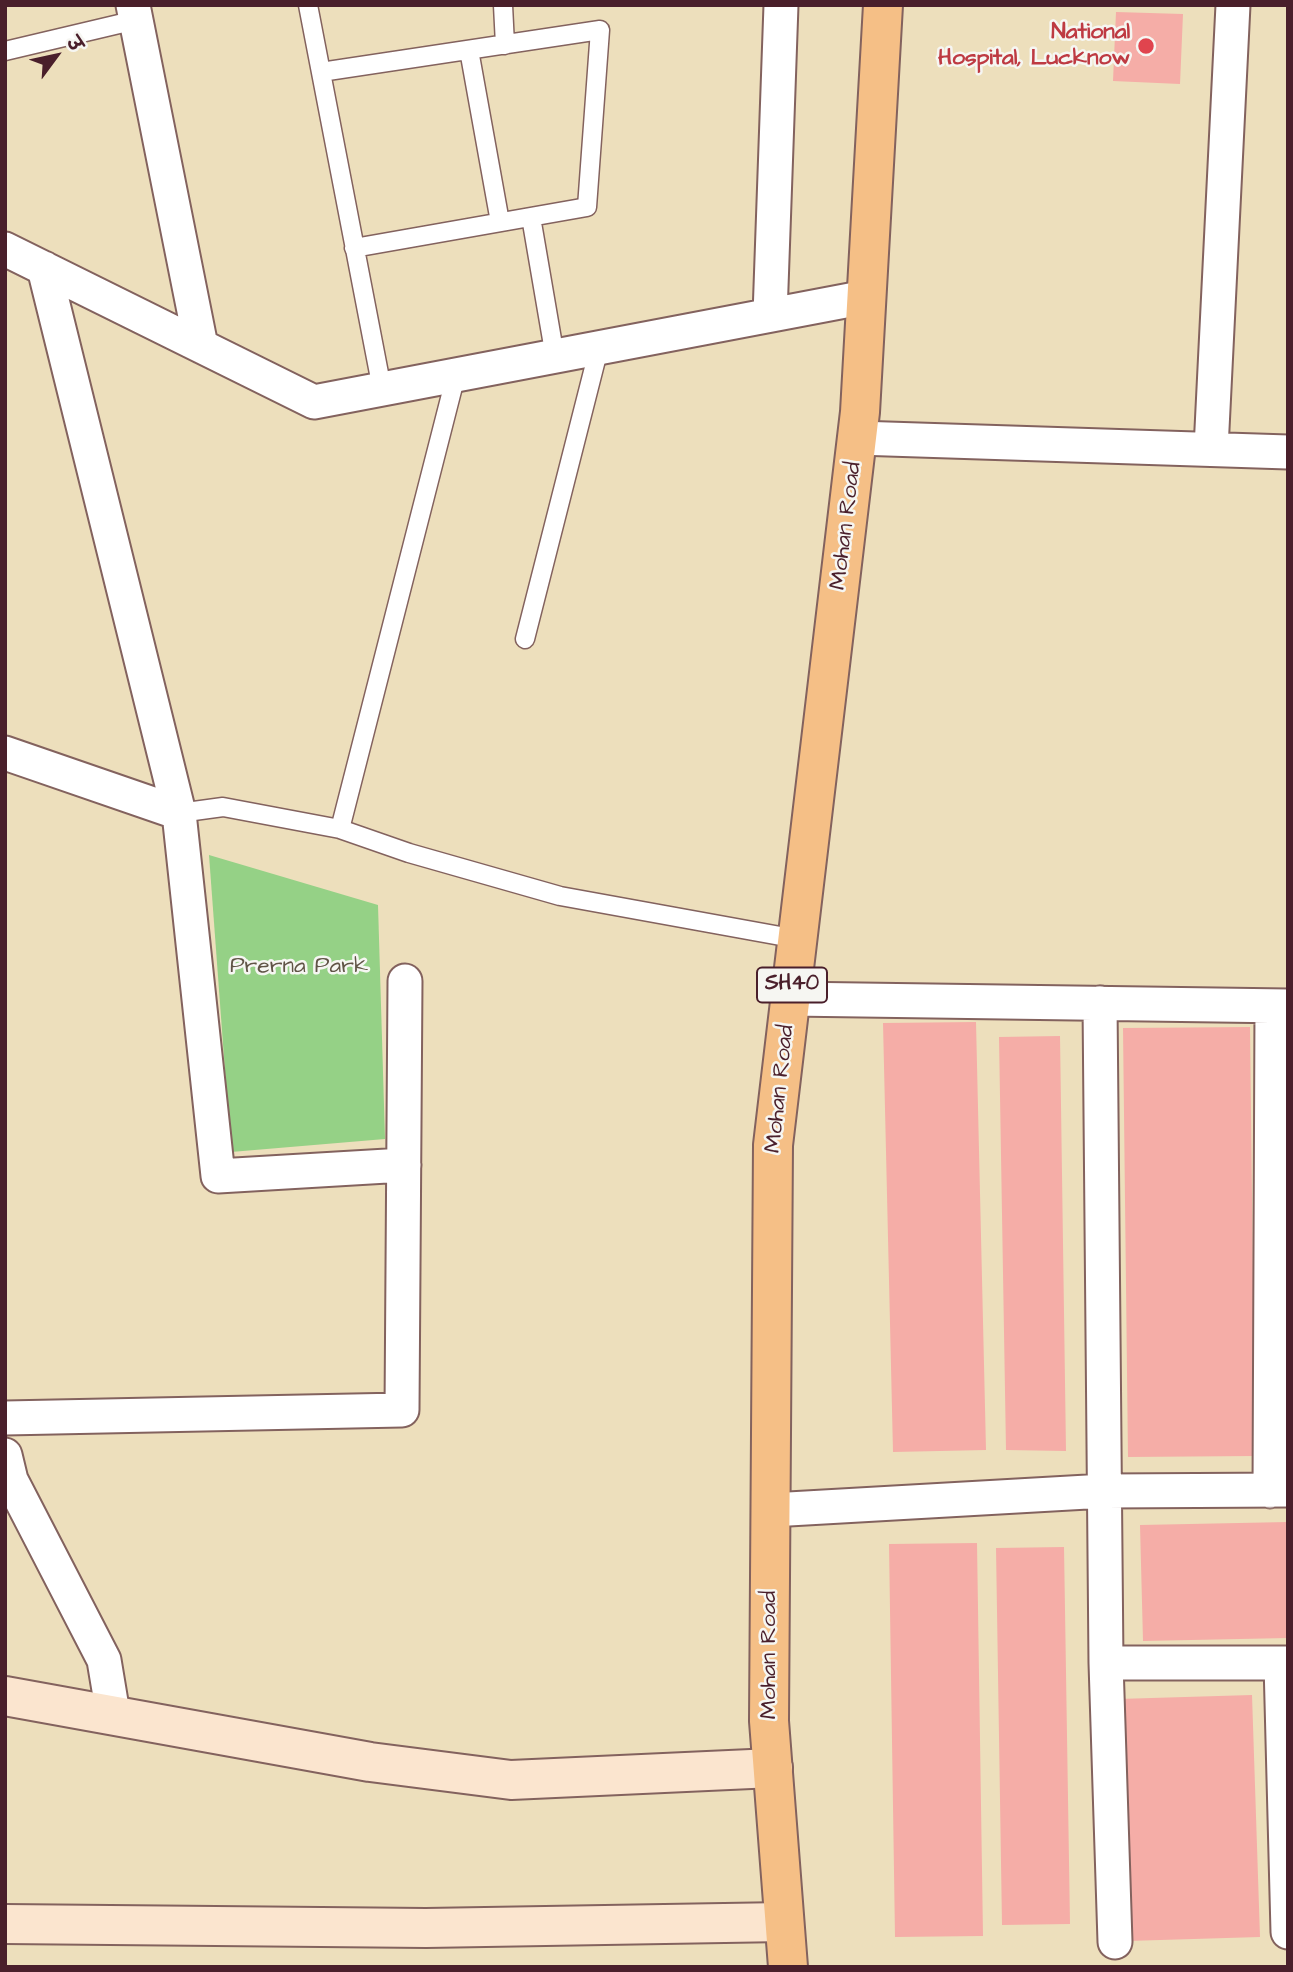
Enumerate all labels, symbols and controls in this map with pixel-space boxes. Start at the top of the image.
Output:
place label: National Hospital, Lucknow [938,19,1130,73]
north arrow [21,21,91,91]
text: उ [59,32,89,57]
marker: National Hospital, Lucknow [1136,36,1156,56]
street label: Mohan Road [825,461,869,591]
park label: Prerna Park [230,953,368,981]
road number: SH40 [757,968,827,1002]
street label: Mohan Road [761,1024,801,1154]
street label: Mohan Road [756,1591,784,1719]

